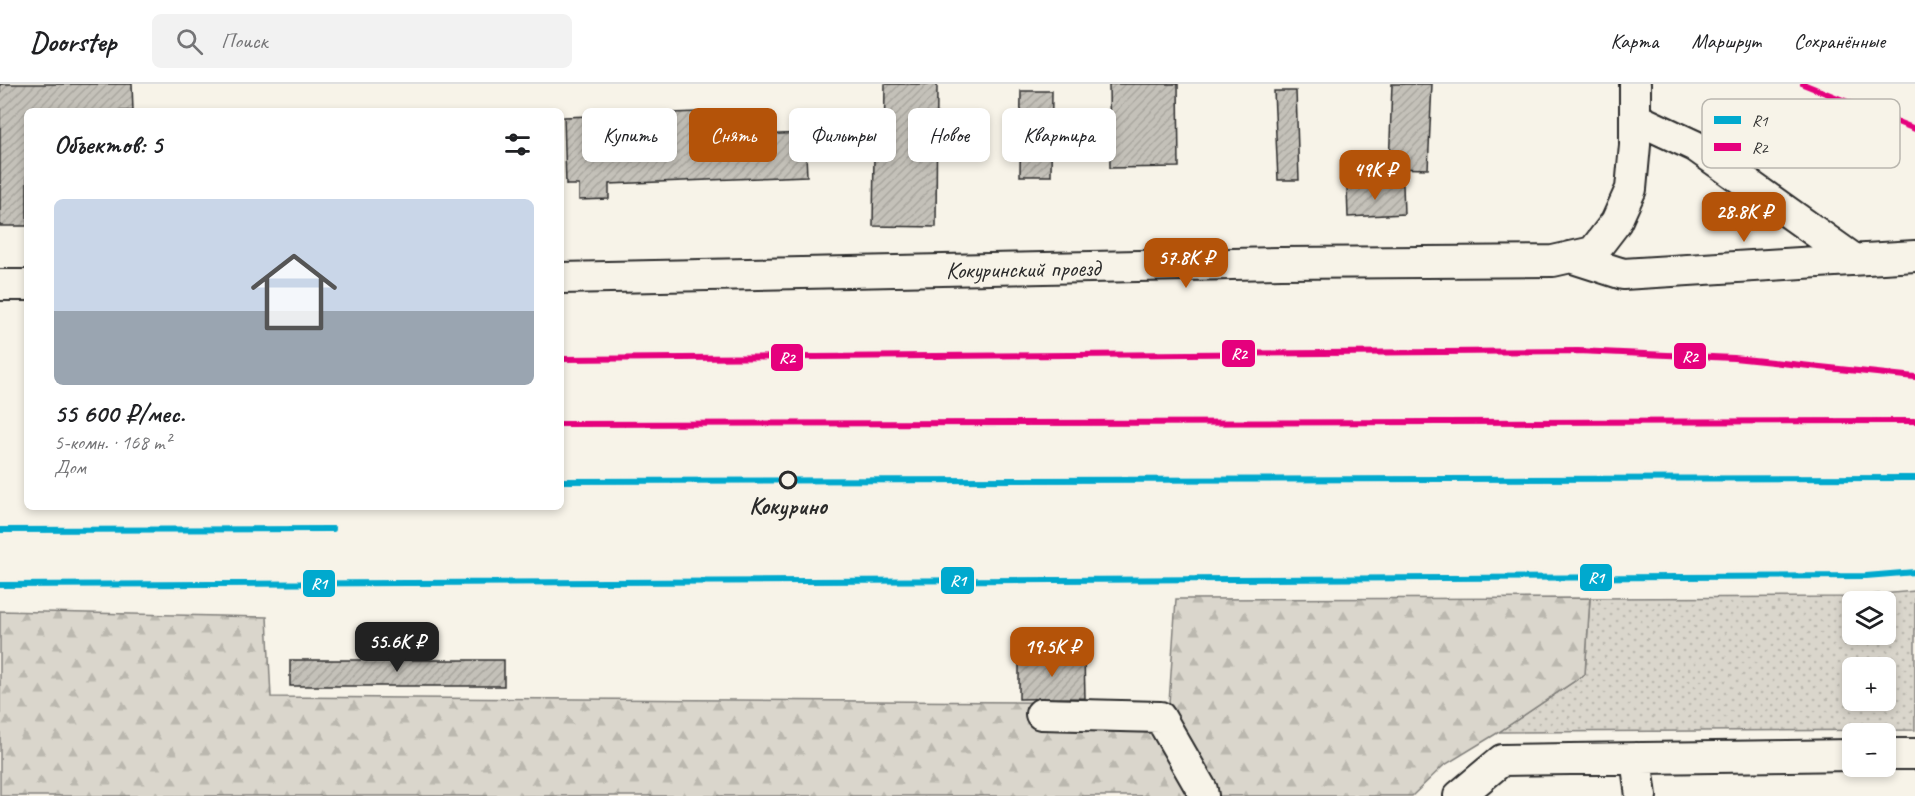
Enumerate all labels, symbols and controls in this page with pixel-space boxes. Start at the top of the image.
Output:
search box [152,14,572,68]
text: Doorstep [30,24,116,59]
icon: search [173,25,206,58]
text: Поиск [221,27,268,55]
text: Карта [1610,28,1659,54]
text: Маршрут [1692,28,1761,54]
text: Сохранённые [1794,28,1885,54]
legend [1702,99,1900,168]
chip: Купить [582,108,677,162]
chip: Снять [689,108,777,162]
chip: Фильтры [789,108,896,162]
chip: Новое [908,108,990,162]
chip: Квартира [1002,108,1116,162]
text: R1 [1752,111,1769,131]
text: Объектов: 5 [54,128,162,161]
icon: filters [501,128,534,161]
text: R2 [1752,138,1770,158]
pin: 49K ₽ [1333,150,1417,201]
text: 49K ₽ [1353,157,1397,182]
pin: 28.8K ₽ [1689,192,1799,243]
text: 28.8K ₽ [1716,199,1772,224]
icon: home [240,238,348,346]
pin: 57.8K ₽ [1131,238,1241,289]
text: 57.8K ₽ [1158,245,1214,270]
street label: Кокуринский проезд [946,253,1103,285]
line badge: R2 [1221,339,1256,368]
line badge: R2 [1673,342,1707,370]
line badge: R2 [770,343,804,372]
text: R2 [1231,344,1249,364]
text: R2 [1682,347,1700,367]
text: R2 [779,348,797,368]
text: 55 600 ₽/мес. [54,397,185,430]
text: 5-комн. · 168 m² [54,430,171,455]
text: Дом [54,455,86,480]
marker: Кокурино [779,471,797,489]
place label: Кокурино [749,491,829,521]
line badge: R1 [1579,563,1613,592]
line badge: R1 [940,566,975,595]
text: R1 [1588,568,1606,588]
line badge: R1 [302,569,336,598]
text: R1 [950,571,968,591]
text: R1 [311,574,329,594]
map controls [1842,591,1896,777]
button: layers [1842,591,1896,645]
pin: 55.6K ₽ [342,622,452,673]
pin: 19.5K ₽ [997,627,1107,678]
text: 55.6K ₽ [369,629,425,654]
text: 19.5K ₽ [1024,634,1080,659]
button: + [1842,657,1896,711]
button: − [1842,723,1896,777]

